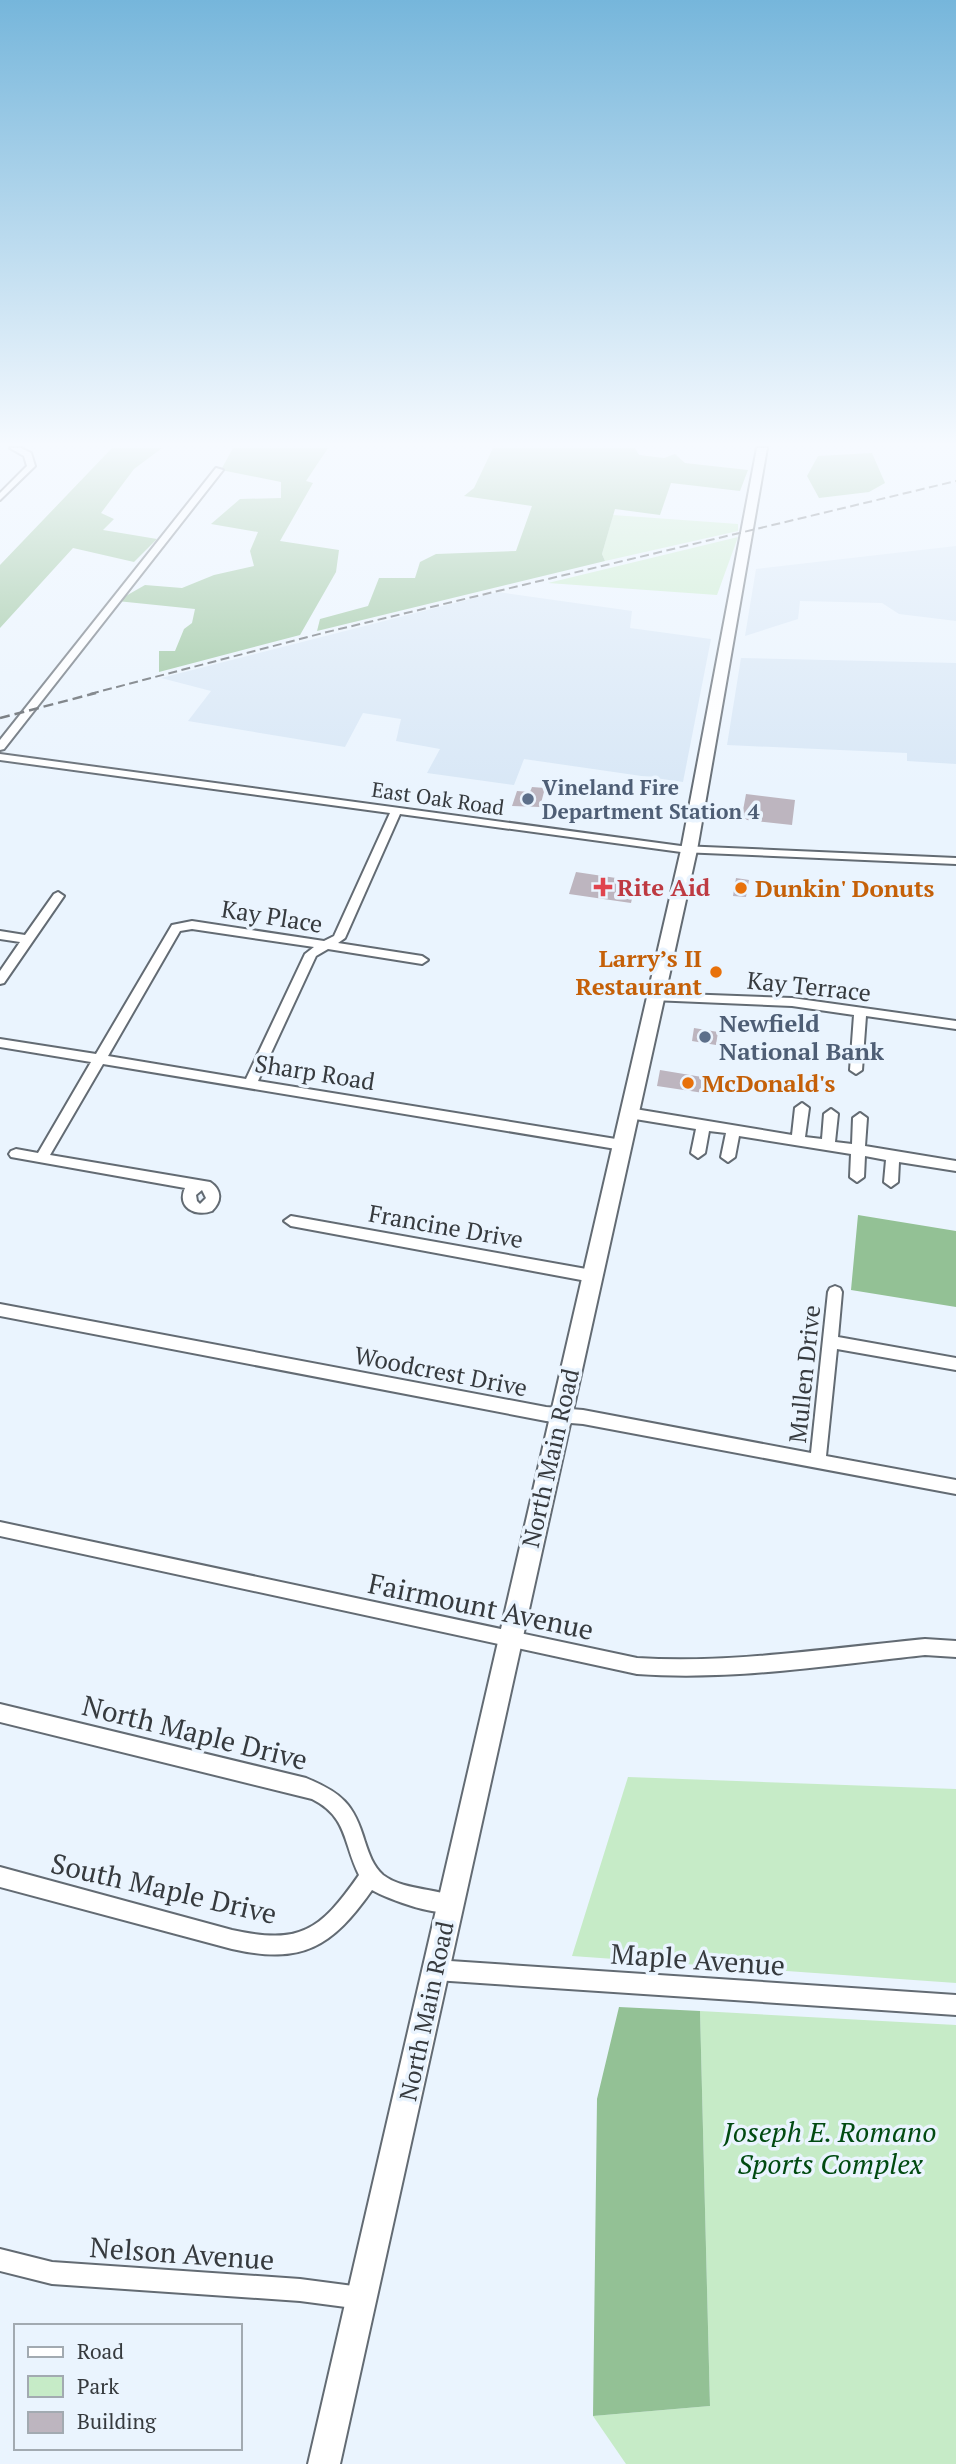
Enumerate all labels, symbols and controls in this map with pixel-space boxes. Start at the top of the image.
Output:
place label: Vineland Fire Department Station 4 [542,773,760,825]
street label: East Oak Road [370,775,507,821]
marker: Vineland Fire Department Station 4 [520,791,536,807]
place label: Rite Aid [617,871,711,903]
place label: Dunkin' Donuts [755,872,935,904]
marker: Rite Aid [595,879,611,895]
marker: Dunkin' Donuts [733,880,749,896]
street label: Kay Place [219,892,325,940]
place label: Larry’s II Restaurant [575,942,702,1002]
marker: Larry’s II Restaurant [708,964,724,980]
street label: Kay Terrace [745,964,873,1008]
place label: Newfield National Bank [719,1007,884,1067]
marker: Newfield National Bank [697,1029,713,1045]
street label: Sharp Road [253,1047,377,1097]
place label: McDonald's [702,1067,835,1099]
marker: McDonald's [680,1075,696,1091]
street label: Francine Drive [366,1197,526,1255]
street label: Mullen Drive [781,1303,827,1445]
street label: Woodcrest Drive [352,1339,530,1403]
street label: North Main Road [514,1365,586,1551]
street label: Fairmount Avenue [365,1564,597,1648]
street label: North Maple Drive [79,1686,311,1778]
street label: South Maple Drive [48,1844,280,1932]
street label: North Main Road [391,1918,461,2104]
street label: Maple Avenue [610,1934,786,1984]
park label: Joseph E. Romano Sports Complex [723,2113,936,2182]
street label: Nelson Avenue [88,2228,276,2278]
legend [14,2324,242,2450]
text: Road [77,2337,124,2365]
text: Park [77,2372,119,2400]
text: Building [77,2407,157,2435]

